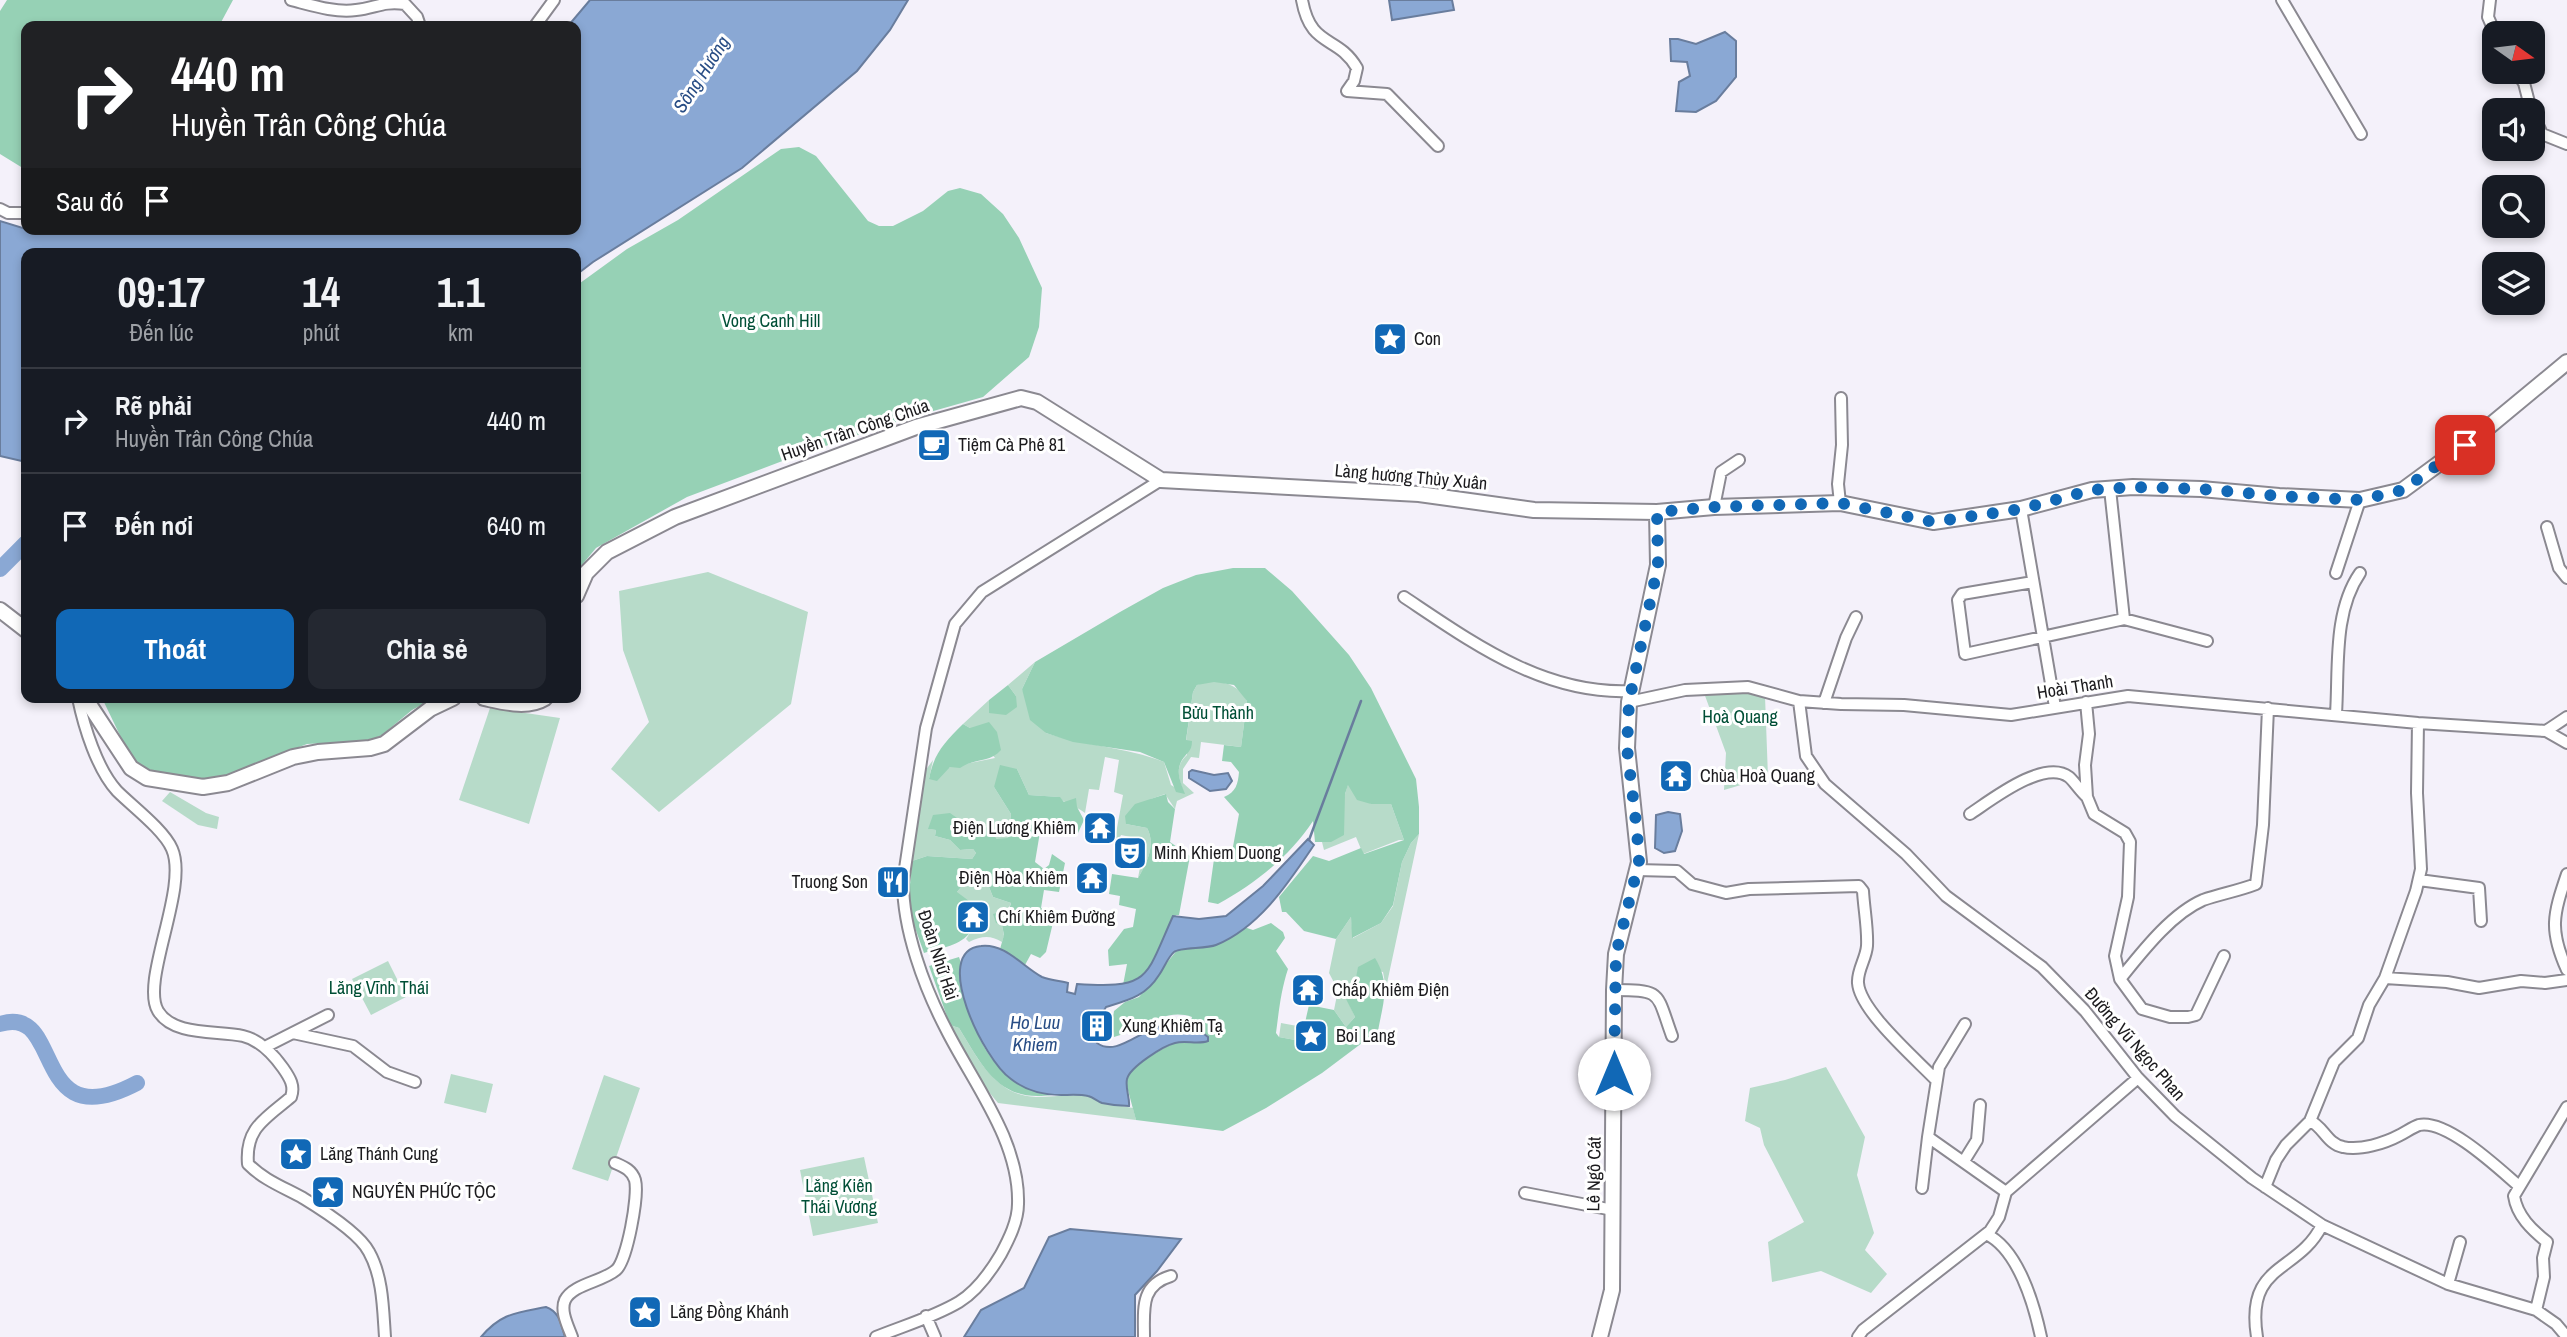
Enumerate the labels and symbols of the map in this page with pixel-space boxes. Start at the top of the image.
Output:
north arrow [2482,21,2544,84]
water label: Sông Hương [667,30,736,117]
park label: Vong Canh Hill [722,308,820,333]
place icon: Con [1371,320,1409,358]
place label: Con [1414,326,1441,351]
street label: Huyền Trân Công Chúa [777,392,932,467]
pin [2435,415,2495,475]
cafe icon: Tiệm Cà Phê 81 [915,426,953,464]
place label: Tiệm Cà Phê 81 [958,432,1066,457]
street label: Làng hương Thủy Xuân [1334,457,1488,496]
street label: Hoài Thanh [2035,668,2115,705]
park label: Bửu Thành [1182,700,1254,725]
park label: Hoà Quang [1702,704,1779,729]
temple icon: Chùa Hoà Quang [1657,757,1695,795]
place label: Chùa Hoà Quang [1700,763,1816,788]
temple icon: Điện Lương Khiêm [1081,809,1119,847]
place label: Điện Lương Khiêm [953,815,1076,840]
theatre icon: Minh Khiem Duong [1111,834,1149,872]
place label: Minh Khiem Duong [1154,840,1282,865]
temple icon: Điện Hòa Khiêm [1073,859,1111,897]
restaurant icon: Truong Son [874,863,912,901]
place label: Điện Hòa Khiêm [959,865,1068,890]
place label: Truong Son [791,869,868,894]
temple icon: Chí Khiêm Đường [954,898,992,936]
place label: Chí Khiêm Đường [998,904,1116,929]
street label: Đoàn Nhữ Hài [912,907,965,1003]
temple icon: Chấp Khiêm Điện [1289,971,1327,1009]
park label: Lăng Vĩnh Thái [329,975,429,1000]
place label: Chấp Khiêm Điện [1332,977,1449,1002]
street label: Đường Vũ Ngọc Phan [2079,982,2191,1106]
building icon: Xung Khiêm Tạ [1078,1007,1116,1045]
water label: Ho Luu Khiem [1010,1009,1060,1057]
place label: Xung Khiêm Tạ [1122,1013,1223,1038]
place icon: Boi Lang [1292,1017,1330,1055]
place label: Boi Lang [1336,1023,1396,1048]
position arrow [1577,1037,1651,1111]
place icon: Lăng Thánh Cung [277,1135,315,1173]
street label: Lê Ngô Cát [1580,1136,1607,1212]
place label: Lăng Thánh Cung [320,1141,439,1166]
place icon: NGUYÊN PHỨC TỘC [309,1173,347,1211]
park label: Lăng Kiên Thái Vương [801,1173,878,1219]
place label: NGUYÊN PHỨC TỘC [352,1179,496,1204]
place icon: Lăng Đồng Khánh [626,1293,664,1331]
place label: Lăng Đồng Khánh [670,1299,789,1324]

